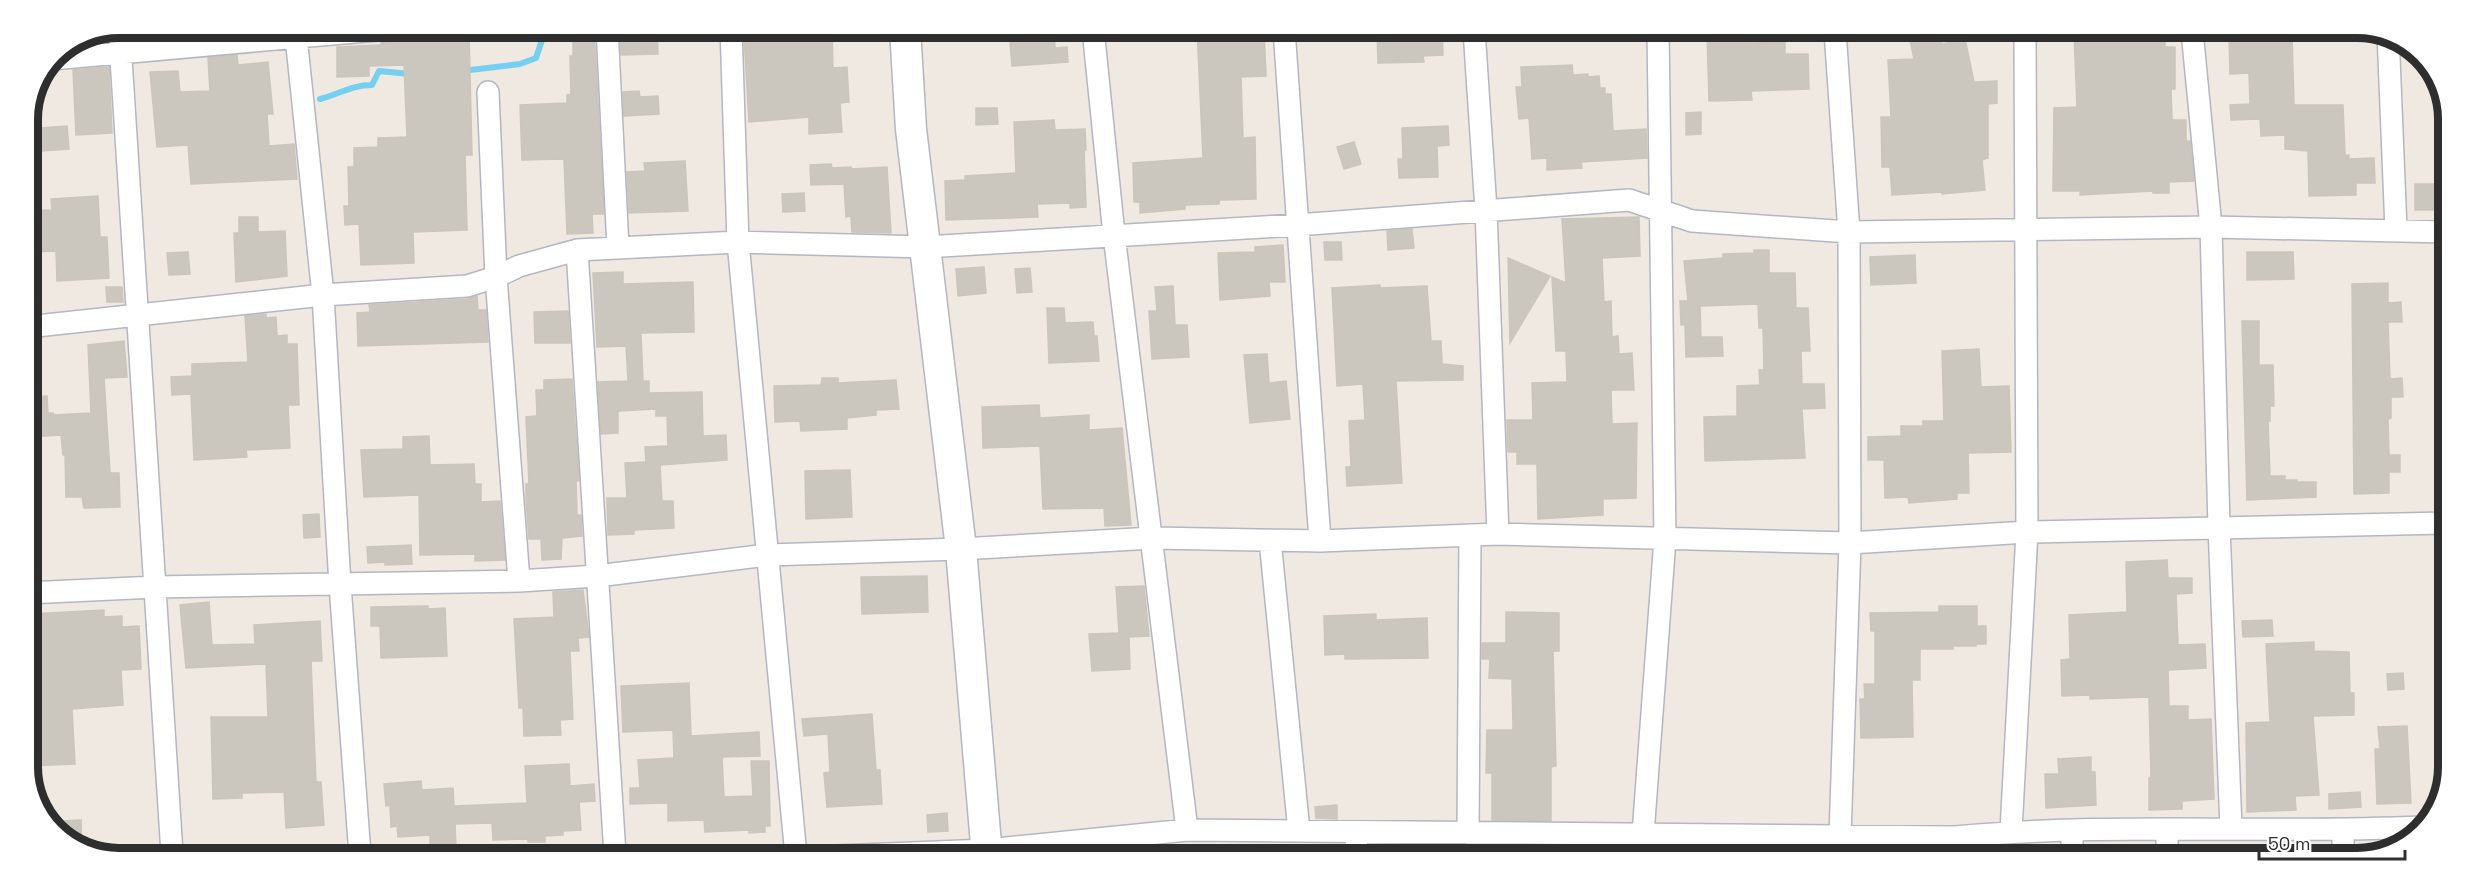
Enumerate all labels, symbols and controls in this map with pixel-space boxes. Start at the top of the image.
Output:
scale bar [2259,823,2404,861]
text: 50 m [2268,832,2310,855]

